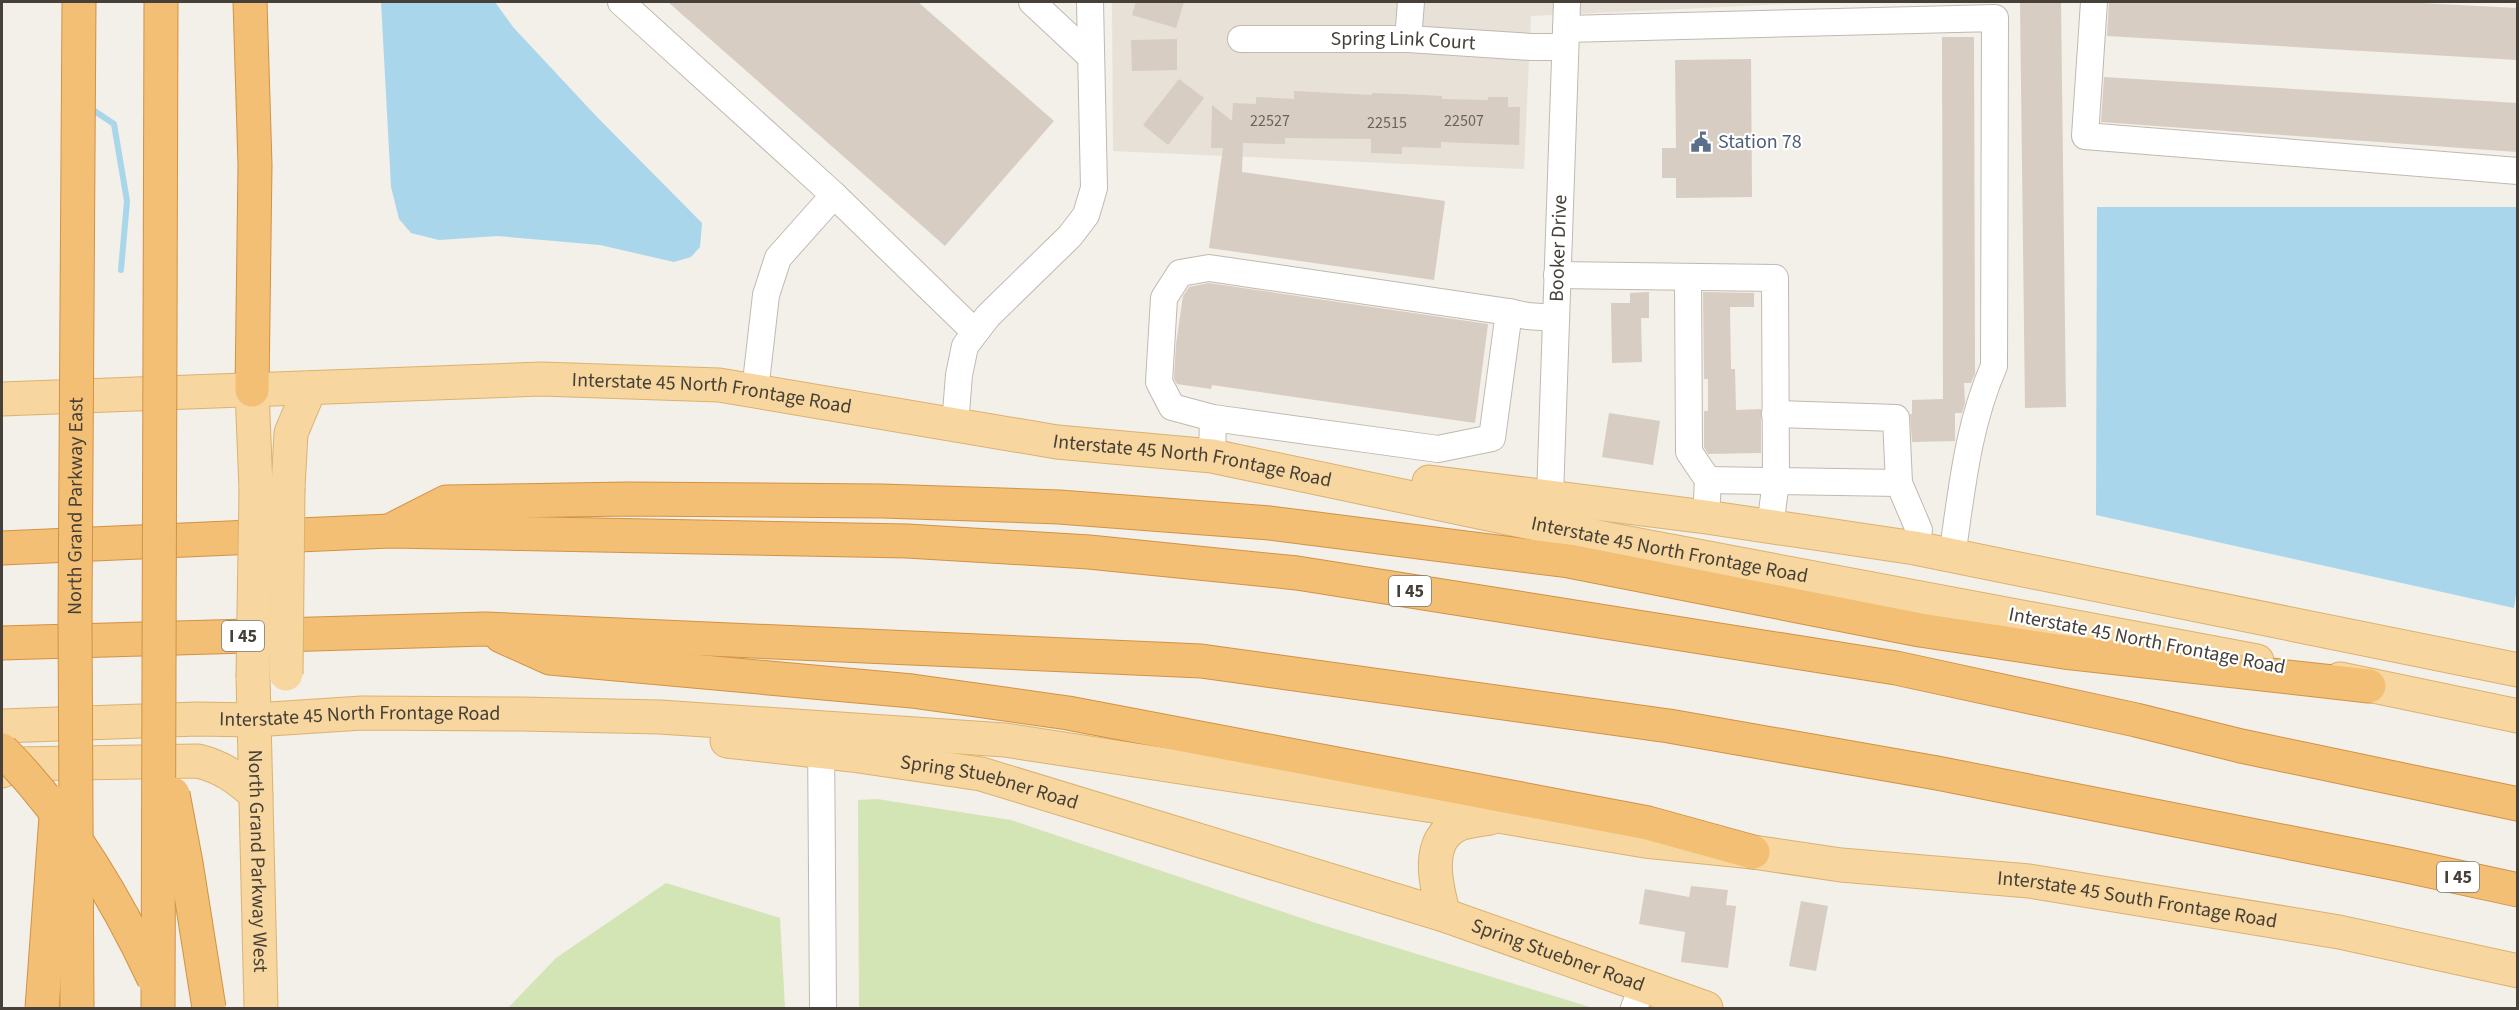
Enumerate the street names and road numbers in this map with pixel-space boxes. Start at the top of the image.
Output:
street label: Spring Link Court [1330,25,1477,57]
street label: Booker Drive [1543,194,1574,302]
street label: Interstate 45 North Frontage Road [571,366,854,421]
street label: North Grand Parkway East [61,397,90,615]
street label: Interstate 45 North Frontage Road [1051,428,1334,495]
street label: Interstate 45 North Frontage Road [1529,509,1810,591]
road number: I 45 [1389,576,1431,606]
street label: Interstate 45 North Frontage Road [2006,600,2288,682]
road number: I 45 [222,621,264,651]
street label: Interstate 45 North Frontage Road [219,699,501,734]
street label: Spring Stuebner Road [898,748,1082,817]
street label: North Grand Parkway West [241,749,274,973]
road number: I 45 [2437,862,2479,892]
street label: Interstate 45 South Frontage Road [1996,864,2279,936]
street label: Spring Stuebner Road [1467,912,1648,999]

